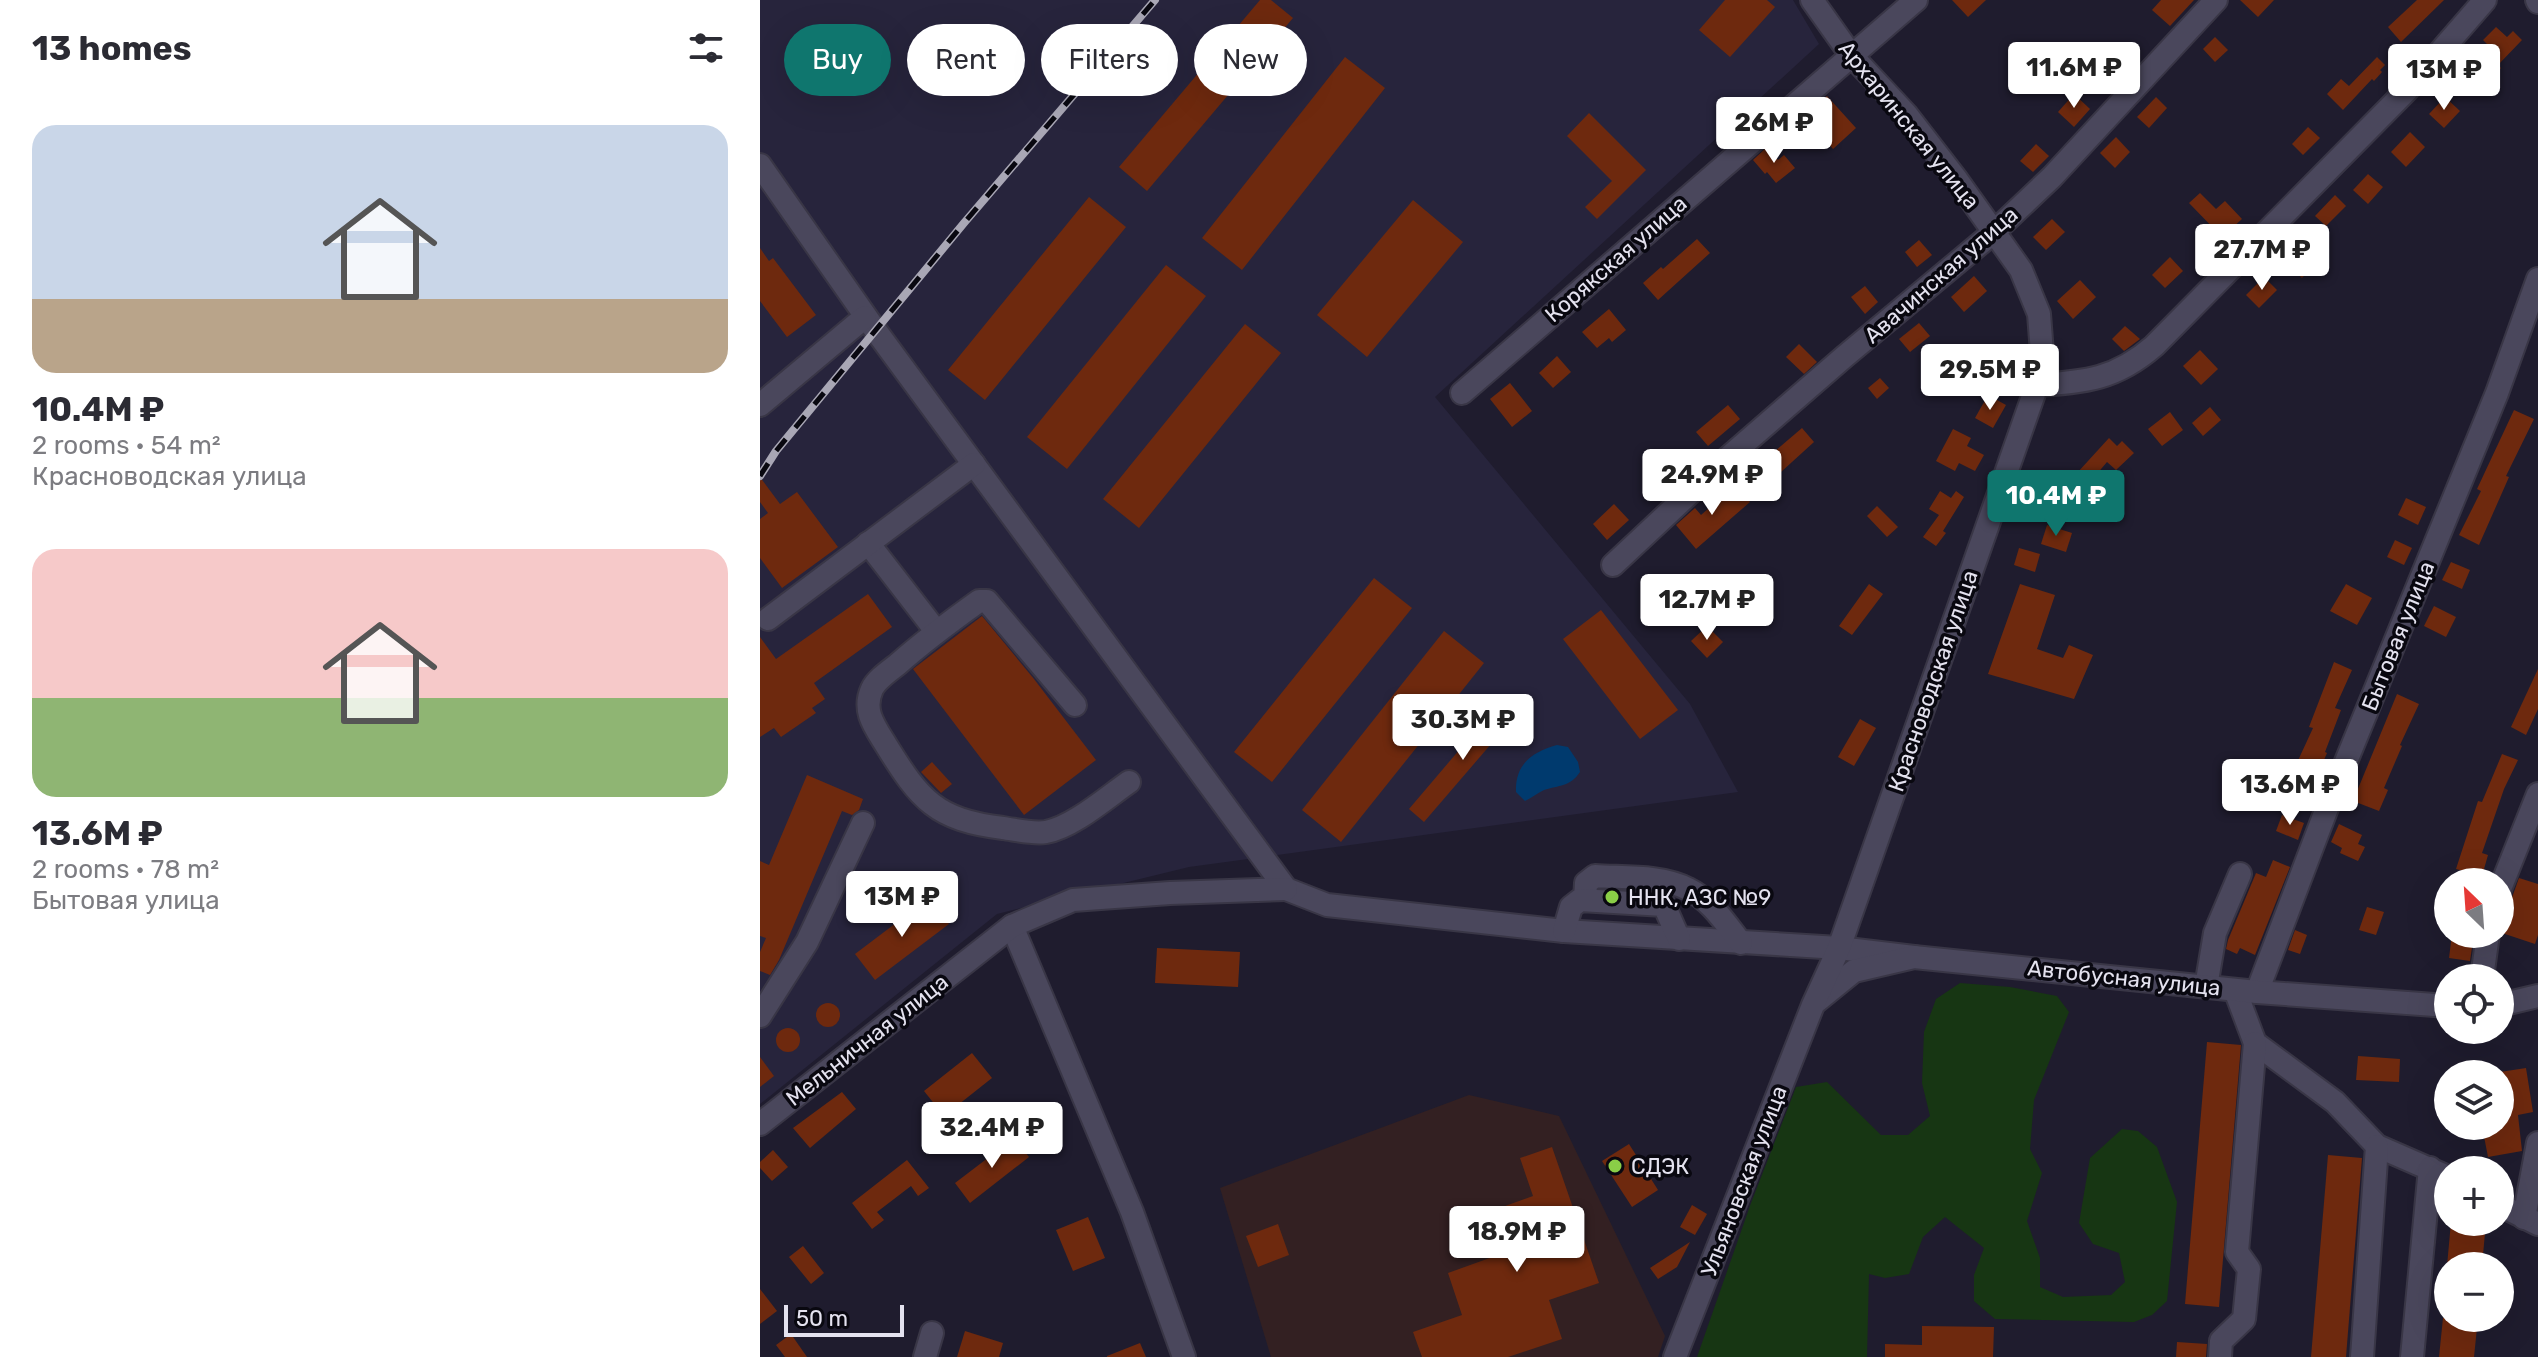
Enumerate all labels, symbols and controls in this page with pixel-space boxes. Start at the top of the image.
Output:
chip: Buy [784,24,891,96]
chip: Rent [907,24,1025,96]
chip: Filters [1041,24,1178,96]
chip: New [1194,24,1307,96]
icon: filters [684,26,728,70]
text: 13 homes [32,28,192,69]
street label: Архаринская улица [1833,35,1985,215]
pin: 11.6M ₽ [2000,42,2148,110]
pin: 13M ₽ [2388,44,2500,112]
text: 11.6M ₽ [2026,52,2122,83]
text: 13M ₽ [2406,54,2482,85]
pin: 26M ₽ [1718,97,1830,165]
text: 26M ₽ [1734,107,1814,138]
icon: home [308,177,452,321]
street label: Корякская улица [1540,190,1692,328]
street label: Авачинская улица [1859,201,2023,349]
pin: 27.7M ₽ [2188,224,2336,292]
text: 27.7M ₽ [2213,234,2311,265]
pin: 29.5M ₽ [1916,344,2064,412]
text: 29.5M ₽ [1939,354,2041,385]
text: 10.4M ₽ [32,389,164,430]
text: 2 rooms · 54 m² [32,430,221,461]
pin: 24.9M ₽ [1638,449,1786,517]
text: 24.9M ₽ [1660,459,1764,490]
text: Красноводская улица [32,461,307,492]
pin: 10.4M ₽ [1982,470,2130,538]
text: 10.4M ₽ [2005,480,2107,511]
street label: Бытовая улица [2356,557,2440,715]
street label: Красноводская улица [1882,567,1984,795]
pin: 12.7M ₽ [1633,574,1781,642]
text: 12.7M ₽ [1658,584,1756,615]
icon: home [308,601,452,745]
pin: 30.3M ₽ [1389,694,1537,762]
text: 30.3M ₽ [1411,704,1515,735]
pin: 13.6M ₽ [2216,759,2364,827]
text: 13.6M ₽ [2240,769,2340,800]
text: 13.6M ₽ [32,813,163,854]
text: 2 rooms · 78 m² [32,854,219,885]
north arrow [2434,868,2514,948]
map controls [2434,868,2514,1332]
pin: 13M ₽ [846,871,958,939]
text: 13M ₽ [864,881,940,912]
place label: ННК, АЗС №9 [1628,884,1771,911]
text: Бытовая улица [32,885,220,916]
marker: ННК, АЗС №9 [1603,888,1621,906]
street label: Автобусная улица [2026,954,2222,1002]
button: locate [2434,964,2514,1044]
street label: Мельничная улица [780,968,954,1112]
button: layers [2434,1060,2514,1140]
street label: Ульяновская улица [1695,1082,1793,1280]
pin: 32.4M ₽ [918,1102,1066,1170]
text: 32.4M ₽ [940,1112,1044,1143]
place label: СДЭК [1631,1153,1689,1180]
button: + [2434,1156,2514,1236]
marker: СДЭК [1606,1157,1624,1175]
pin: 18.9M ₽ [1443,1206,1591,1274]
text: 18.9M ₽ [1467,1216,1567,1247]
button: − [2434,1252,2514,1332]
scale bar [784,1301,904,1337]
text: 50 m [796,1305,848,1332]

